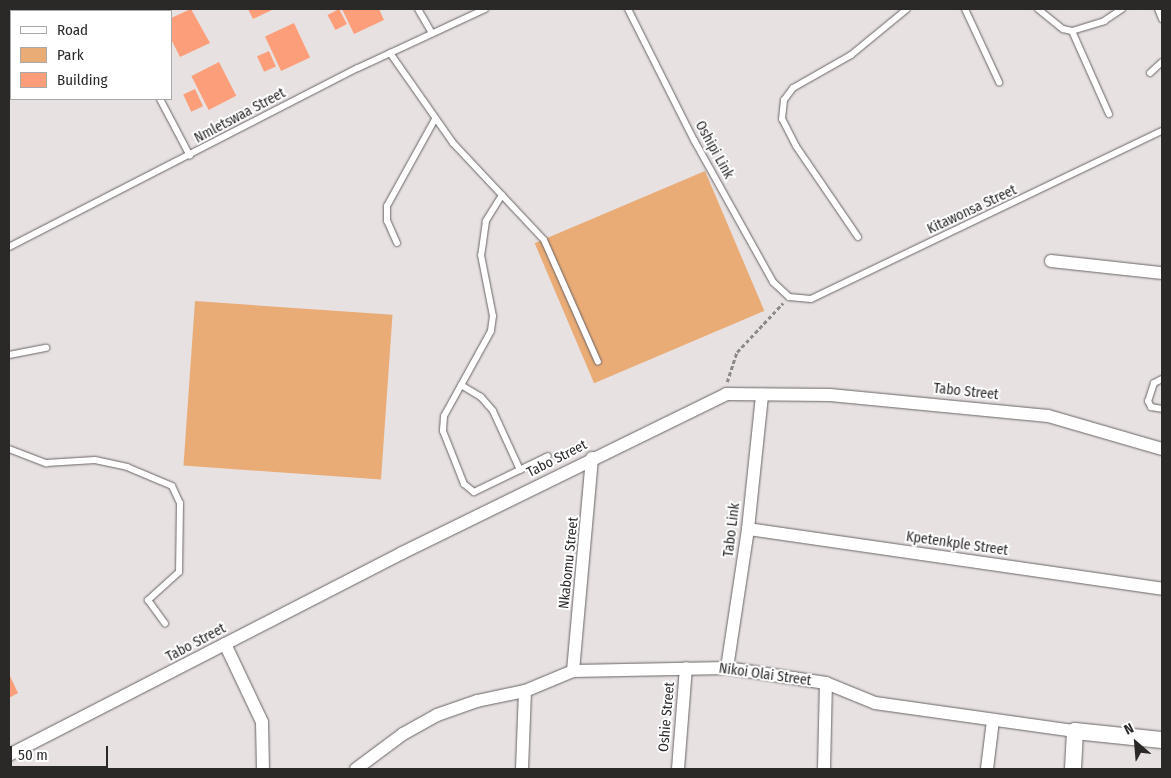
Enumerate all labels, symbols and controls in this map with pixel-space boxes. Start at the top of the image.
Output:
legend [10,10,172,100]
text: Road [57,21,88,39]
text: Park [57,46,84,64]
text: Building [57,71,108,89]
street label: Nmletswaa Street [192,85,288,147]
street label: Oshipi Link [691,118,737,182]
street label: Kitawonsa Street [925,182,1019,238]
street label: Tabo Street [933,380,999,404]
street label: Tabo Street [524,437,590,481]
street label: Tabo Link [720,502,744,558]
street label: Nkabomu Street [556,516,582,610]
street label: Kpetenkple Street [905,529,1009,559]
street label: Tabo Street [163,620,229,666]
street label: Nikoi Olai Street [718,660,812,690]
street label: Oshie Street [656,681,678,753]
north arrow [1111,718,1161,768]
text: N [1121,720,1137,739]
scale bar [12,736,110,768]
text: 50 m [18,746,48,764]

